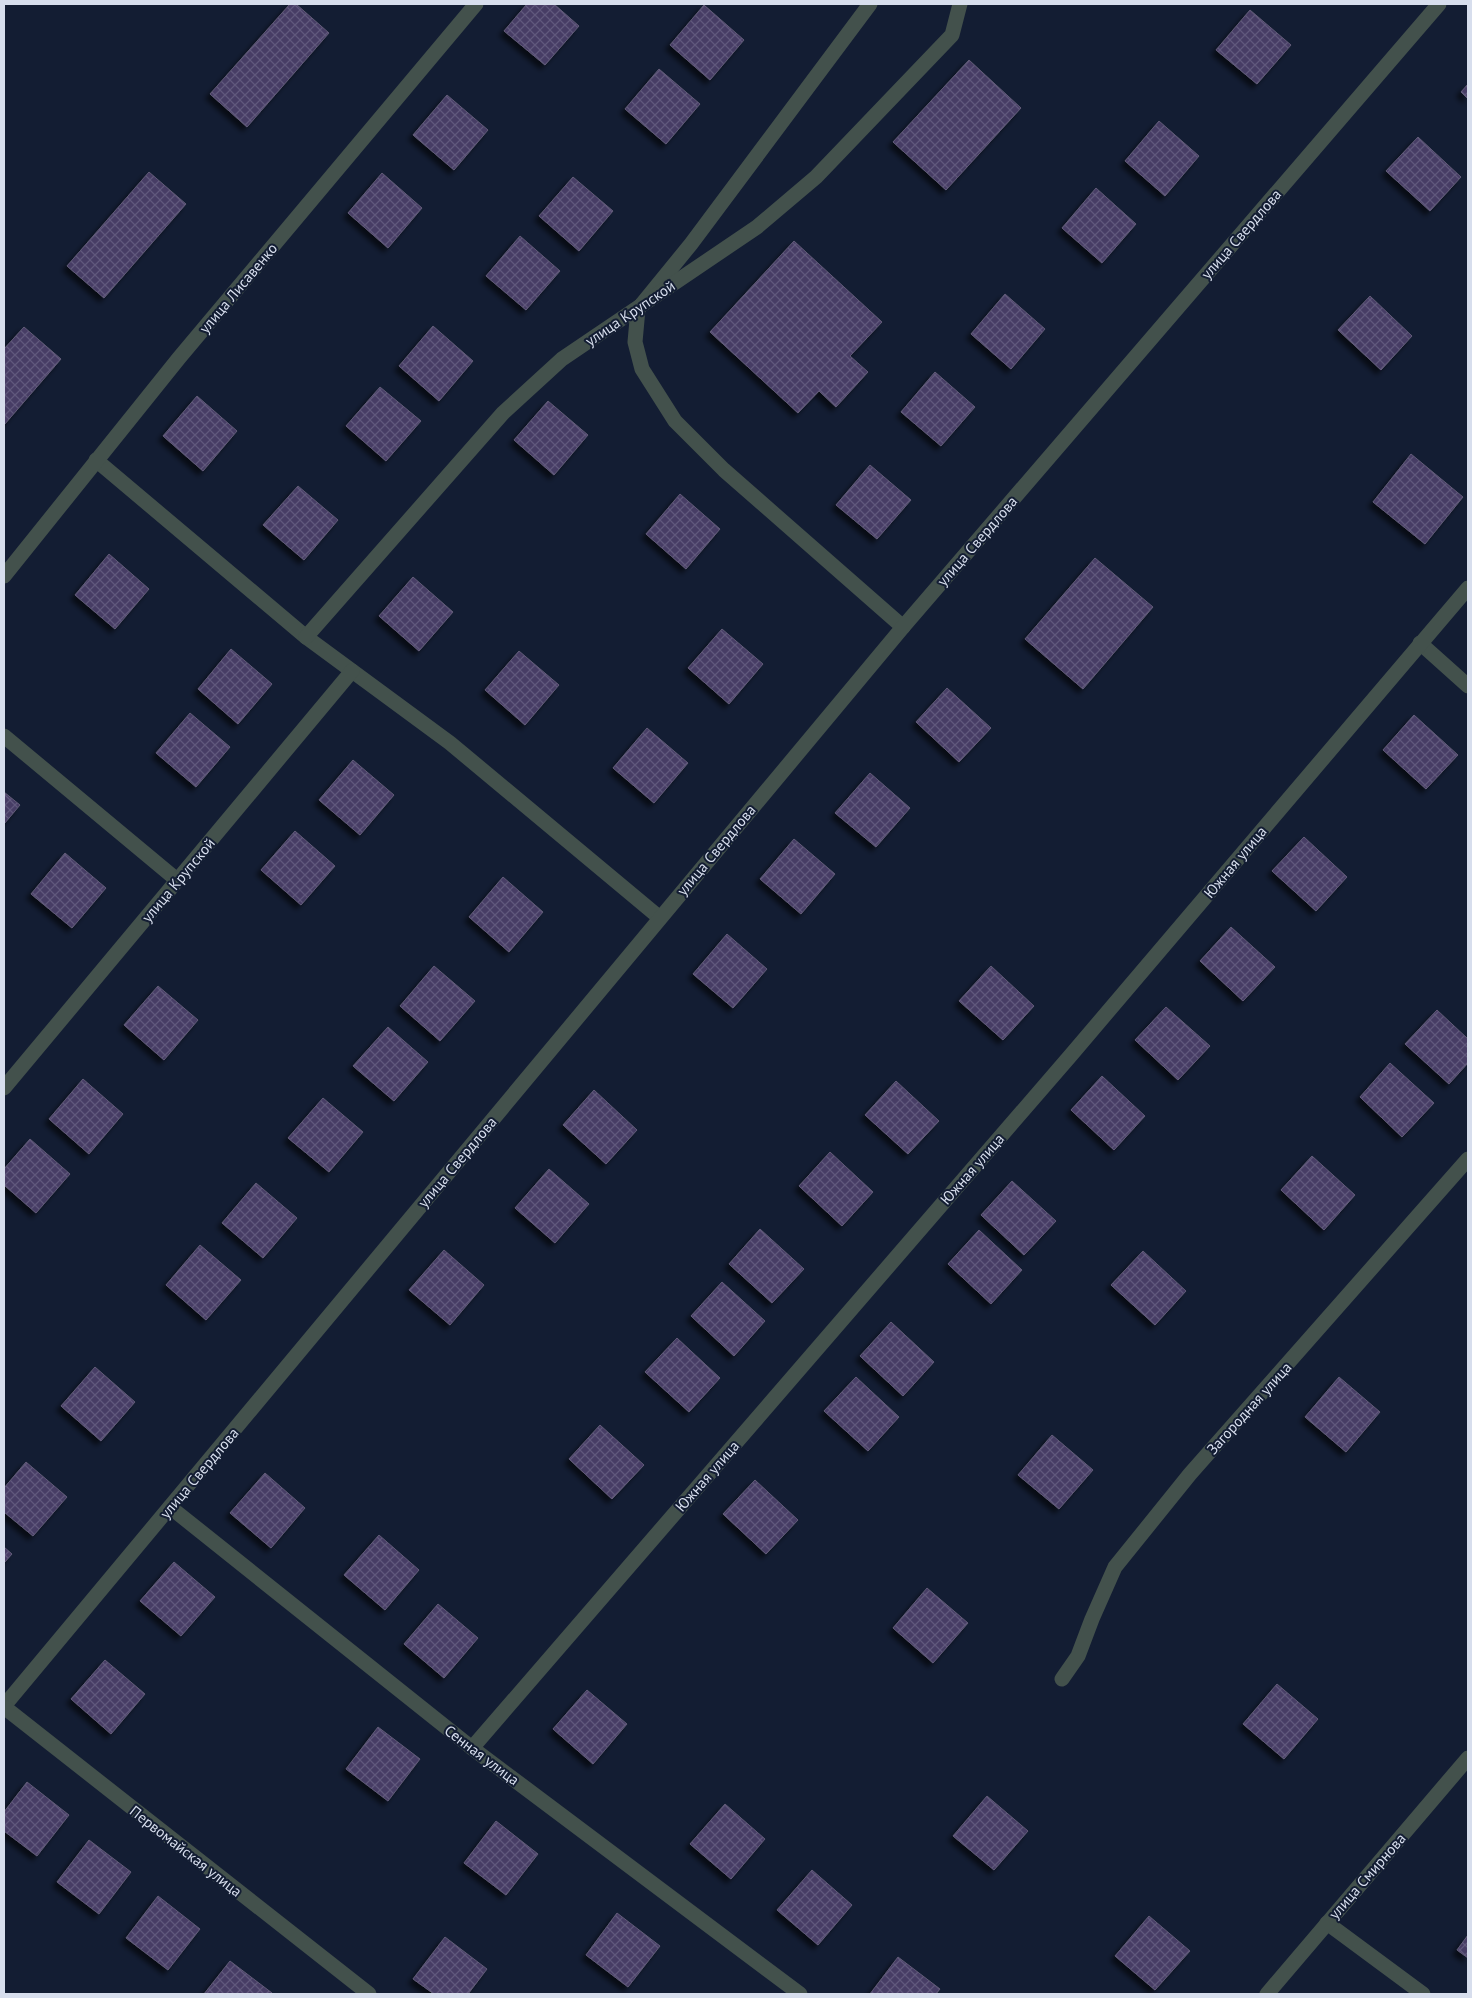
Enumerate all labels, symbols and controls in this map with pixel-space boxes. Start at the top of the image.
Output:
street label: улица Свердлова [1197,185,1285,283]
street label: улица Лисавенко [195,239,281,337]
street label: улица Крупской [581,276,679,350]
street label: улица Свердлова [933,492,1021,590]
street label: улица Свердлова [672,801,760,899]
street label: Южная улица [1199,822,1271,902]
street label: улица Крупской [137,834,219,926]
street label: улица Свердлова [413,1113,501,1211]
street label: Южная улица [936,1130,1008,1208]
street label: Загородная улица [1202,1358,1296,1458]
street label: улица Свердлова [155,1424,243,1522]
street label: Южная улица [671,1437,743,1515]
street label: Сенная улица [441,1721,523,1789]
street label: Первомайская улица [126,1801,246,1901]
street label: улица Смирнова [1324,1829,1410,1923]

